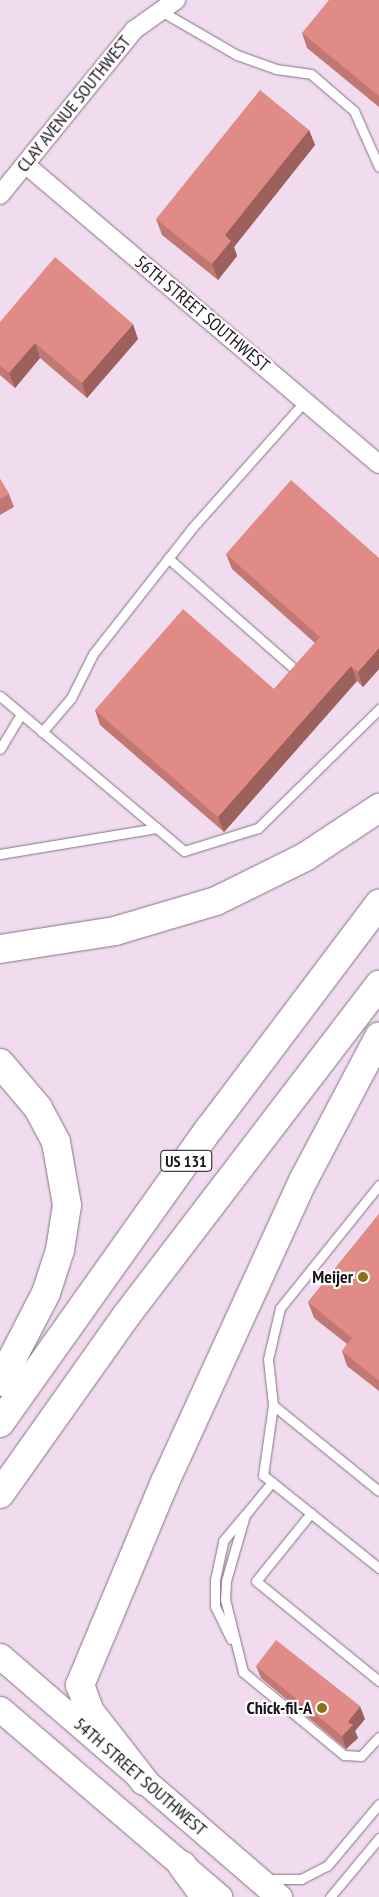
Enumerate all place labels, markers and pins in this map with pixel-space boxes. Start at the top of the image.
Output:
place label: Meijer [312,1266,353,1288]
marker: Meijer [357,1271,369,1283]
place label: Chick-fil-A [246,1697,312,1719]
marker: Chick-fil-A [316,1702,328,1714]

